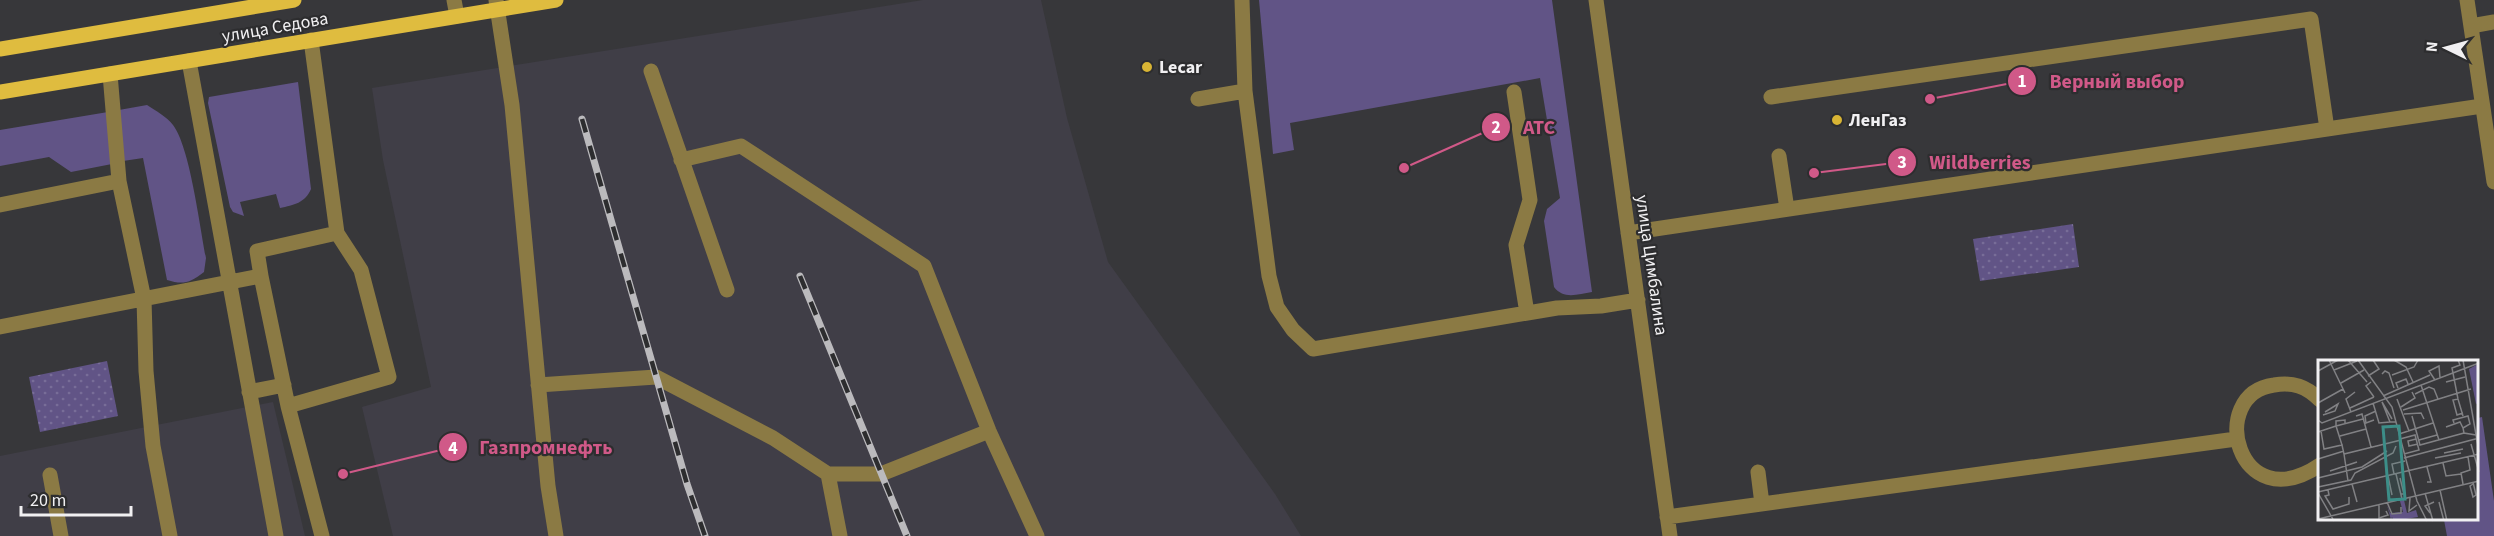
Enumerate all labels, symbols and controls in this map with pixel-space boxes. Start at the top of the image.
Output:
street label: улица Седова [220,6,330,49]
north arrow [2416,18,2476,78]
text: N [2421,41,2443,53]
place label: Lecar [1159,55,1203,80]
marker: Lecar [1140,60,1154,74]
callout: Верный выбор [2007,62,2196,100]
text: Верный выбор [2049,68,2185,96]
text: 1 [2017,69,2027,94]
callout: АТС [1481,108,1567,146]
place label: ЛенГаз [1848,108,1907,133]
marker: ЛенГаз [1830,113,1844,127]
text: АТС [1522,114,1555,142]
text: 2 [1491,115,1501,140]
callout: Wildberries [1887,143,2043,181]
text: Wildberries [1929,149,2031,177]
text: 3 [1897,150,1907,175]
street label: улица Цимбалина [1629,193,1674,337]
inset map [2318,360,2479,521]
callout: Газпромнефть [438,428,625,466]
text: Газпромнефть [479,434,613,462]
text: 4 [448,436,458,461]
scale bar [21,479,130,517]
text: 20 m [30,488,66,513]

